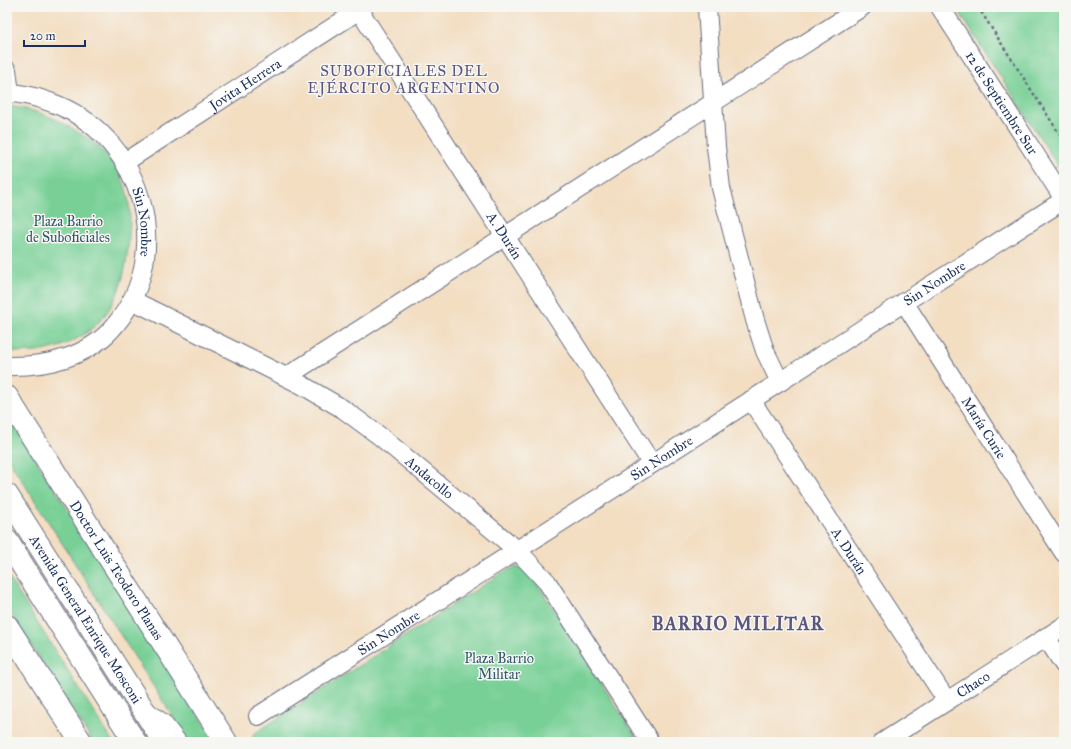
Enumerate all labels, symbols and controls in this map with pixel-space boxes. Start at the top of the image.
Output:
scale bar [24,22,85,48]
text: 20 m [30,29,56,43]
street label: 12 de Septiembre Sur [962,48,1042,159]
street label: Jovita Herrera [204,55,284,116]
district label: SUBOFICIALES DEL EJÉRCITO ARGENTINO [308,62,500,98]
street label: Sin Nombre [128,185,154,258]
street label: A. Durán [482,208,526,263]
park label: Plaza Barrio de Suboficiales [26,213,110,246]
street label: Sin Nombre [900,257,969,310]
street label: María Curie [958,394,1010,462]
street label: Sin Nombre [627,432,696,484]
street label: Andacollo [401,452,457,503]
street label: Doctor Luis Teodoro Planas [66,498,167,643]
street label: A. Durán [827,524,871,578]
street label: Avenida General Enrique Mosconi [25,531,145,707]
street label: Sin Nombre [354,607,423,659]
district label: BARRIO MILITAR [652,613,825,635]
park label: Plaza Barrio Militar [464,650,534,683]
street label: Chaco [953,668,993,702]

